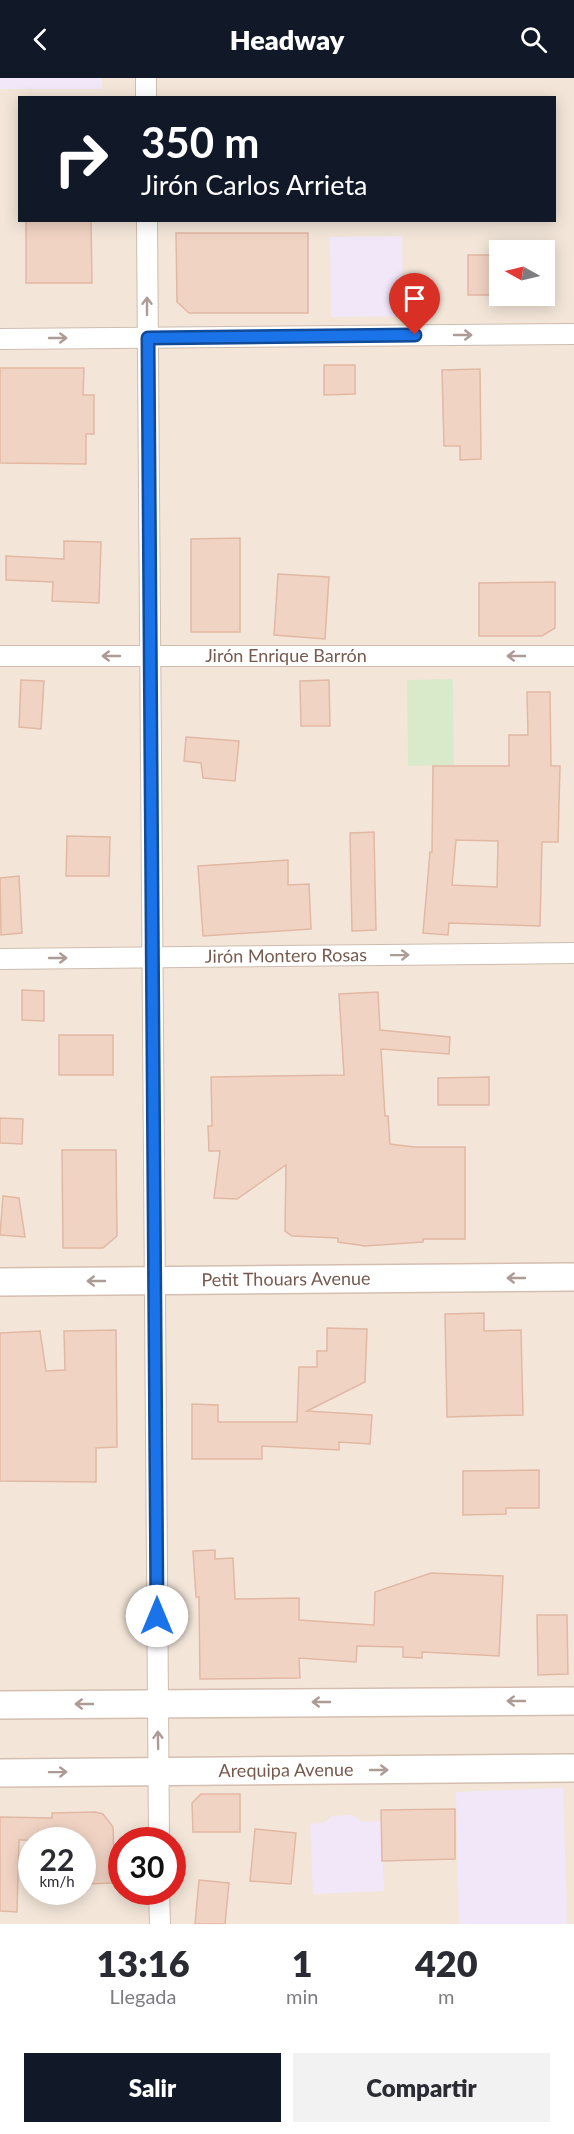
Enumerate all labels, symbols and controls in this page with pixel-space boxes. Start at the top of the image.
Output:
icon: back [24,23,57,56]
text: Headway [230,23,344,56]
icon: search [517,23,550,56]
text: 350 m [141,117,259,167]
icon: right [42,120,120,198]
text: Jirón Carlos Arrieta [141,168,368,201]
north arrow [489,240,555,306]
map controls [489,240,555,306]
pin [389,273,440,335]
icon: arrive [398,282,431,315]
one-way arrow [142,297,153,317]
one-way arrow [453,329,473,341]
one-way arrow [48,332,68,344]
street label: Jirón Enrique Barrón [205,644,367,666]
one-way arrow [101,650,121,662]
one-way arrow [506,650,526,662]
street label: Jirón Montero Rosas [205,943,367,967]
one-way arrow [390,949,410,961]
one-way arrow [48,952,68,964]
street label: Petit Thouars Avenue [201,1267,371,1290]
one-way arrow [506,1272,526,1283]
one-way arrow [87,1275,107,1287]
position arrow [125,1584,189,1648]
one-way arrow [506,1695,526,1707]
one-way arrow [311,1697,331,1708]
one-way arrow [74,1698,94,1710]
one-way arrow [152,1731,164,1751]
street label: Arequipa Avenue [218,1758,354,1781]
one-way arrow [369,1764,389,1776]
one-way arrow [48,1767,68,1778]
speed limit sign: 30 [108,1827,186,1905]
text: 22 [40,1841,74,1877]
text: km/h [39,1872,75,1890]
text: 13:16 [96,1941,190,1985]
text: 1 [292,1941,313,1985]
text: 420 [415,1941,478,1985]
text: Llegada [109,1984,177,2008]
text: min [286,1984,318,2008]
text: m [438,1984,454,2008]
button: Salir [24,2053,281,2122]
button: Compartir [293,2053,550,2122]

